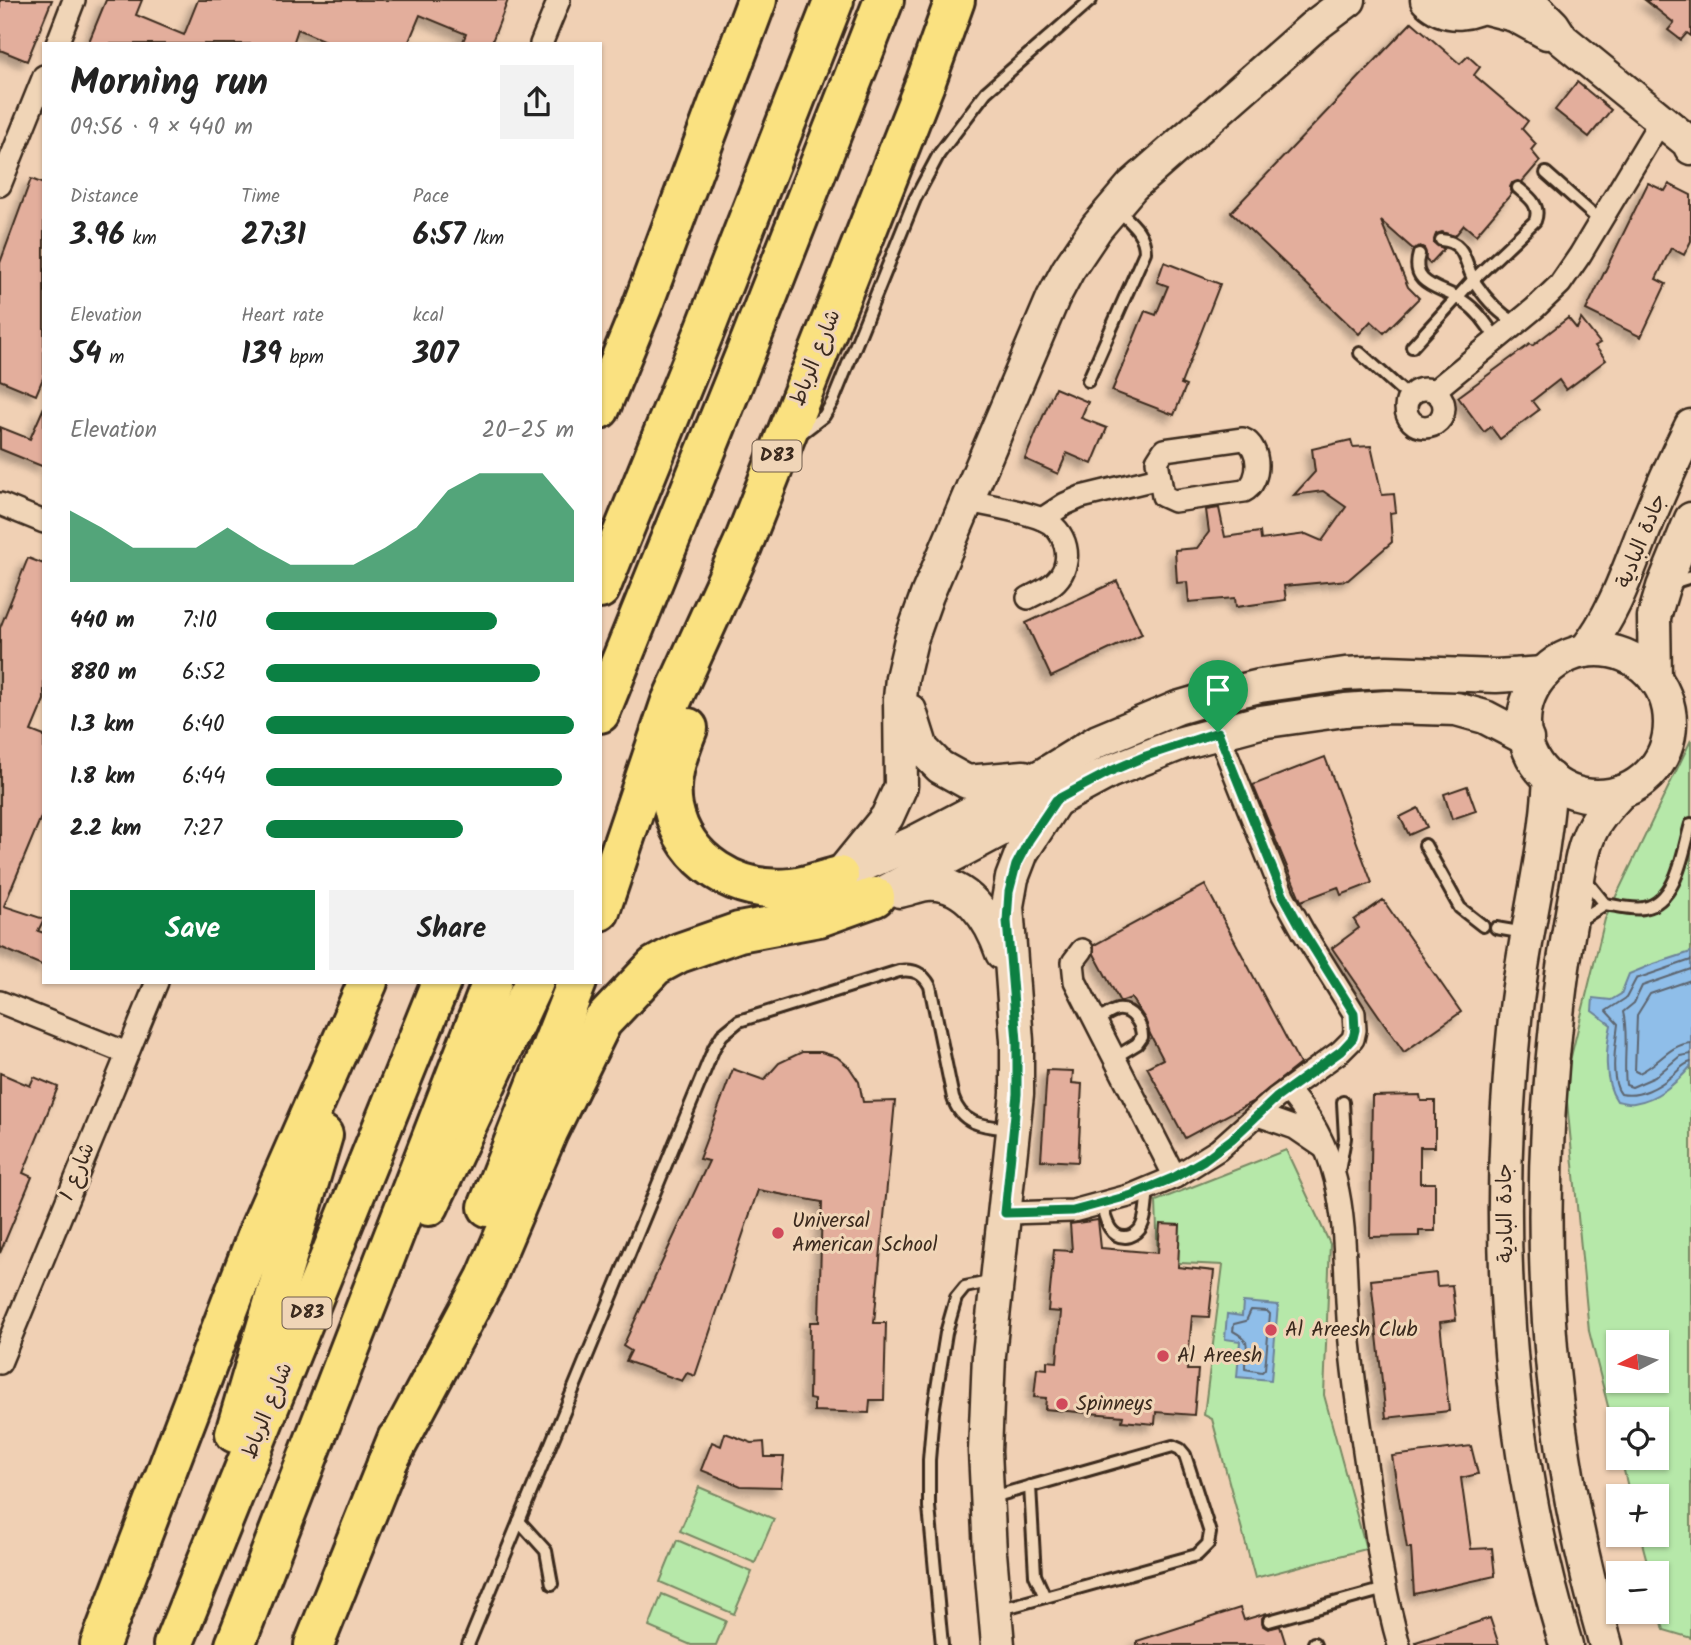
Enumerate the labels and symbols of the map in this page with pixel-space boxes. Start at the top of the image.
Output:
street label: شارع الرباط [782,305,850,411]
road number: D83 [752,440,802,471]
street label: جادة البادية [1608,489,1676,593]
pin [1188,660,1248,732]
street label: شارع 1 [51,1138,105,1206]
street label: جادة البادية [1489,1163,1523,1263]
place label: Universal American School [792,1205,938,1262]
marker: Universal American School [770,1225,786,1241]
road number: D83 [282,1298,332,1329]
place label: Al Areesh Club [1285,1314,1417,1347]
marker: Al Areesh Club [1263,1322,1279,1338]
north arrow [1606,1330,1670,1393]
place label: Al Areesh [1177,1340,1262,1373]
marker: Al Areesh [1155,1348,1171,1364]
street label: شارع الرباط [234,1358,302,1464]
place label: Spinneys [1076,1388,1153,1421]
marker: Spinneys [1054,1396,1070,1412]

